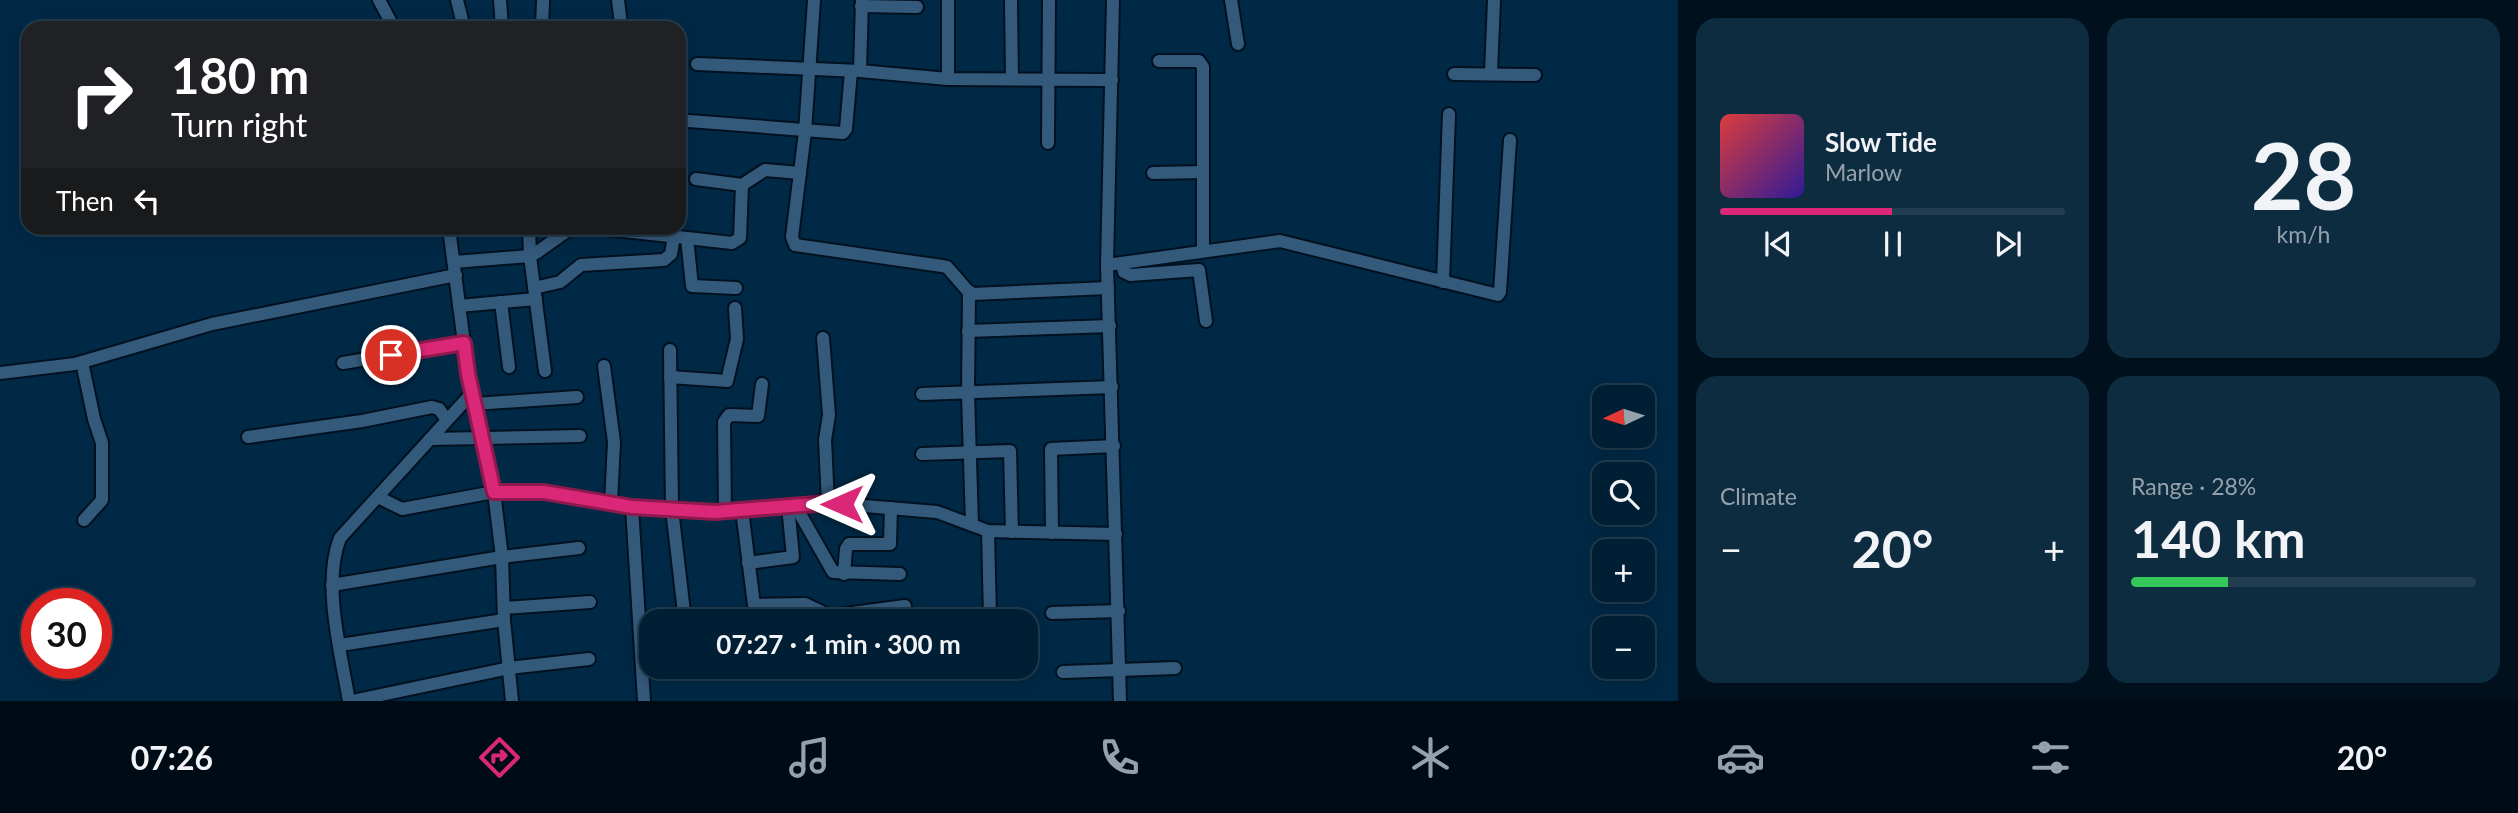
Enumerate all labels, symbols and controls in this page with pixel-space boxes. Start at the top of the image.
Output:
text: 180 m [171,46,309,104]
icon: right [56,49,147,140]
text: Turn right [171,105,307,144]
text: 28 [2251,120,2356,229]
text: Slow Tide [1825,126,1937,158]
text: Marlow [1825,158,1902,186]
icon: left [128,182,166,220]
text: Then [56,185,114,217]
text: km/h [2277,220,2330,248]
icon: previous [1759,225,1797,263]
icon: pause [1874,225,1912,263]
icon: next [1989,225,2027,263]
pin [361,325,421,385]
icon: arrive [372,336,410,374]
north arrow [1592,385,1656,448]
map controls [1592,385,1655,679]
button: search [1592,462,1655,525]
position arrow [805,467,879,541]
text: Range · 28% [2131,472,2256,500]
text: Climate [1720,482,1797,510]
text: 140 km [2131,507,2305,569]
text: 20° [1852,517,1933,579]
text: − [1720,526,1742,572]
text: + [2043,526,2065,572]
button: + [1592,539,1655,602]
speed limit sign: 30 [21,588,112,679]
button: − [1592,616,1655,679]
text: 07:27 · 1 min · 300 m [716,628,961,660]
icon: directions [475,733,524,782]
icon: music [785,733,834,782]
icon: phone [1095,733,1144,782]
icon: climate [1406,733,1455,782]
icon: car [1716,733,1765,782]
icon: filters [2026,733,2075,782]
text: 07:26 [131,738,213,777]
text: 20° [2337,738,2387,777]

